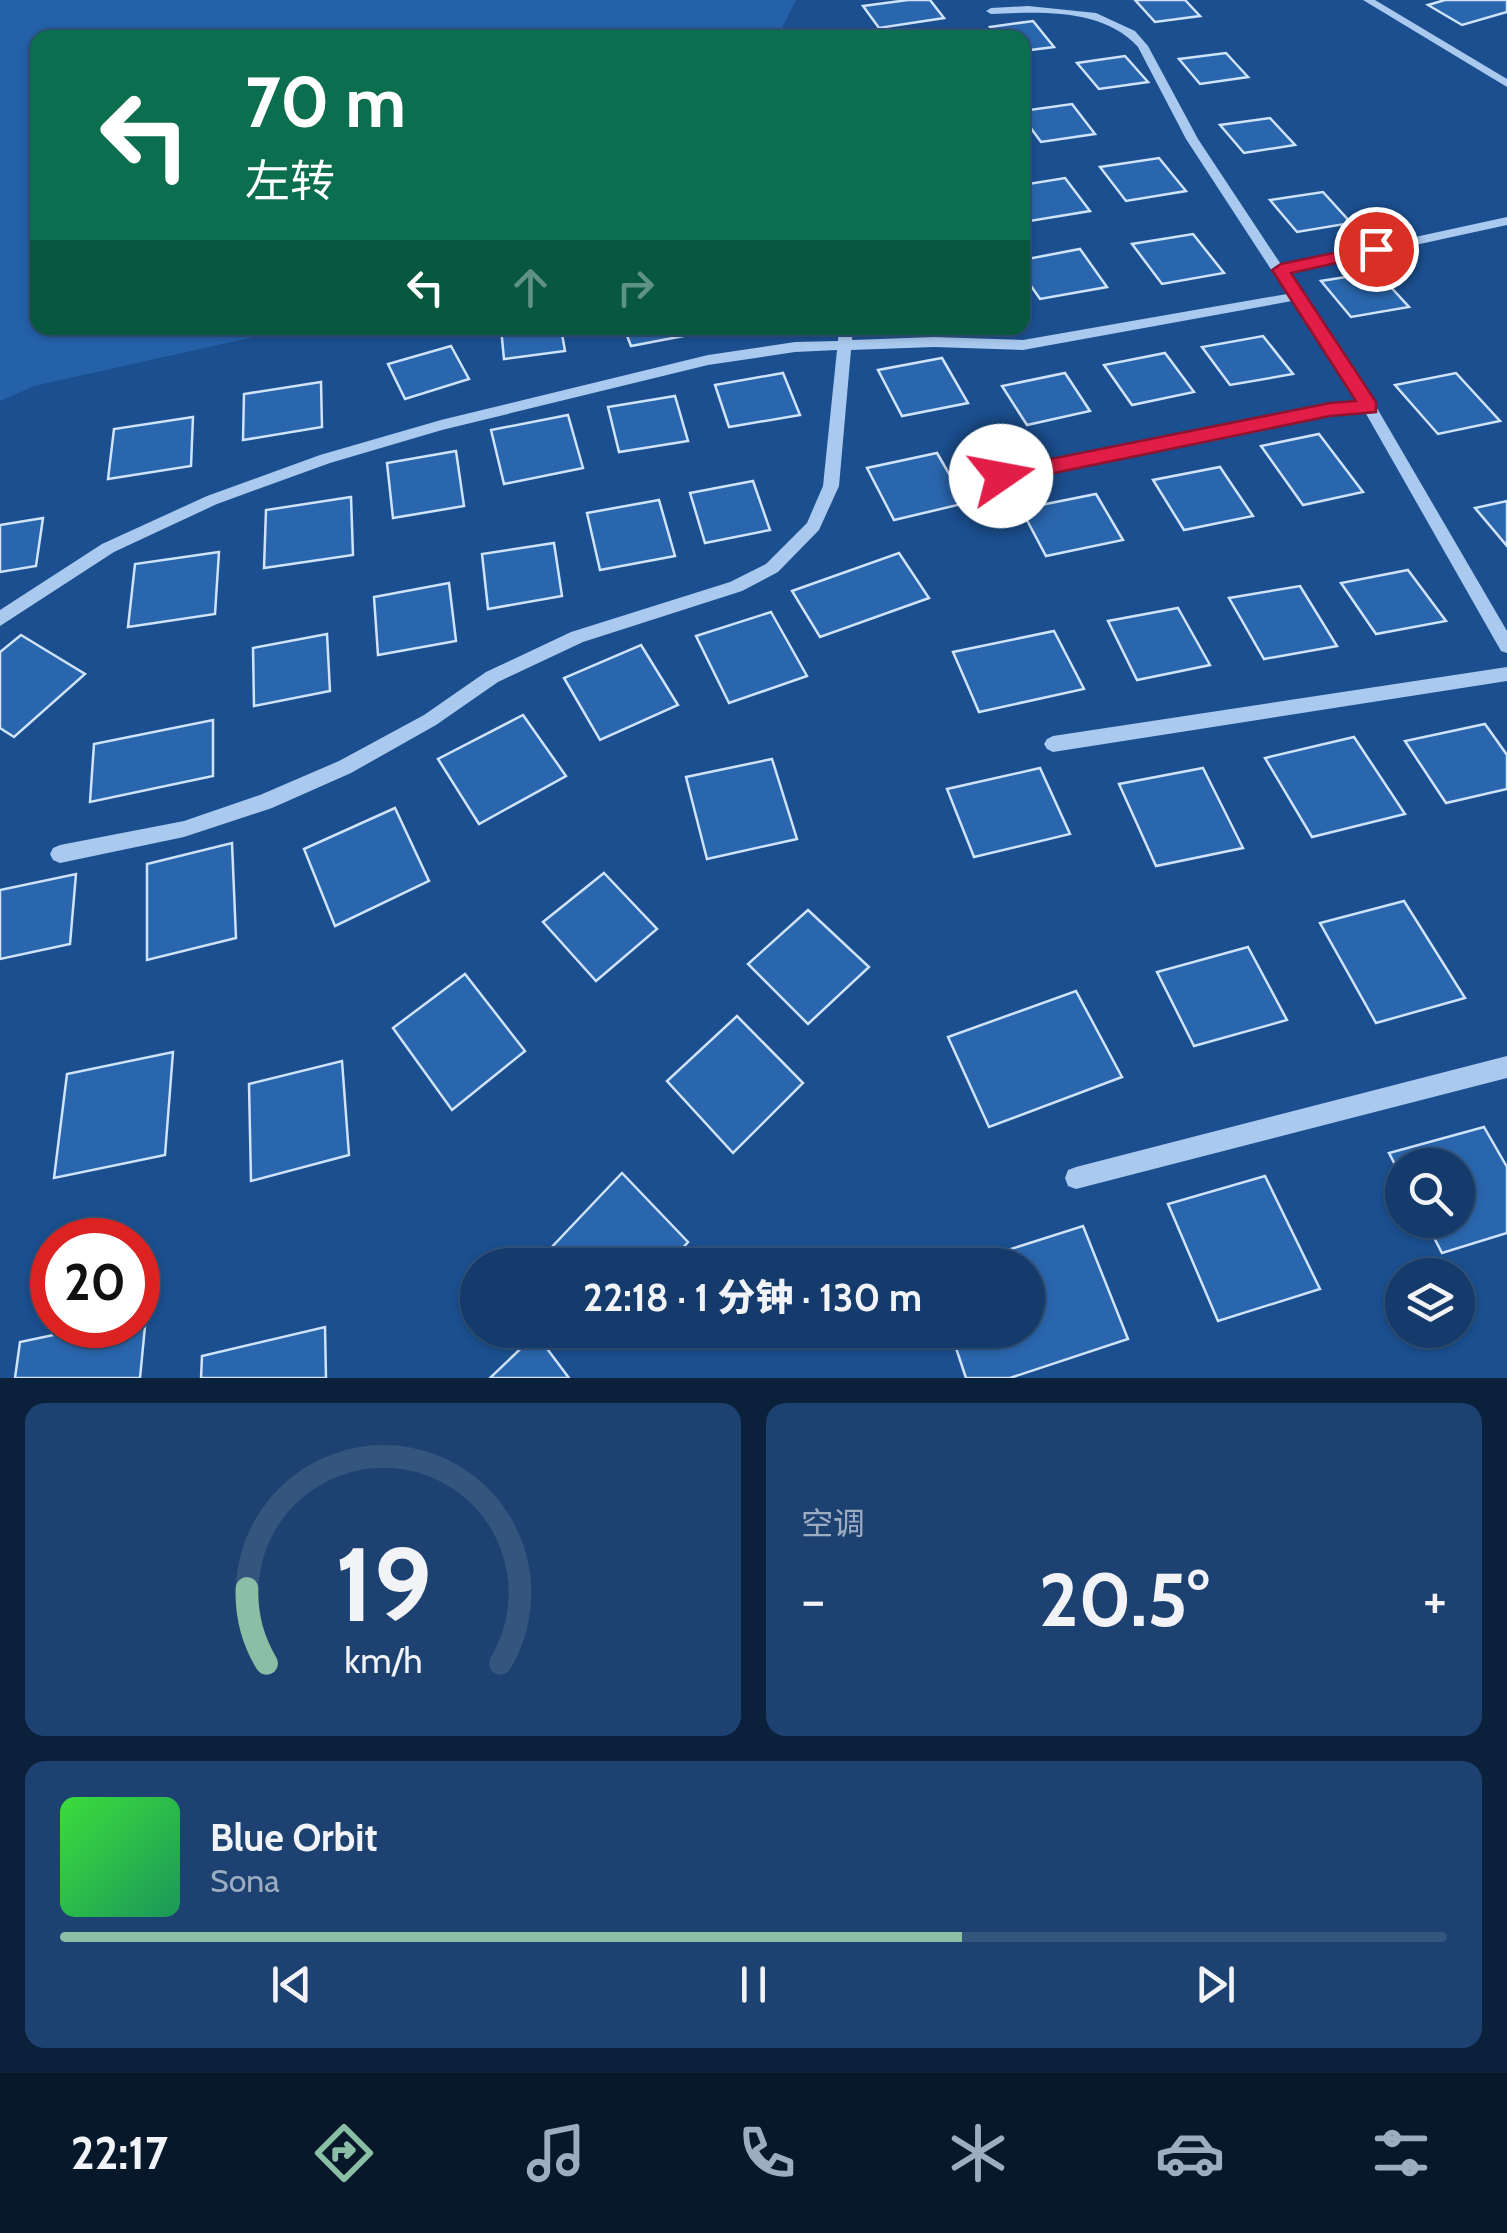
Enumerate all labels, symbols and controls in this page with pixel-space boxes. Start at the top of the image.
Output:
text: 70 m [245,59,406,145]
icon: left [80,70,210,200]
text: 左转 [245,154,335,208]
pin [1334,207,1419,292]
icon: arrive [1349,222,1404,277]
icon: left [398,260,453,315]
icon: ahead [503,260,558,315]
icon: right [608,260,663,315]
position arrow [949,424,1053,528]
map controls [1385,1148,1475,1348]
button: search [1385,1148,1475,1238]
speed limit sign: 20 [30,1218,160,1348]
button: layers [1385,1258,1475,1348]
text: 22:18 · 1 分钟 · 130 m [583,1274,922,1321]
text: 空调 [801,1504,865,1543]
text: 19 [335,1521,431,1647]
text: 20.5° [1039,1554,1209,1645]
text: − [801,1566,825,1633]
text: + [1423,1566,1447,1633]
text: km/h [344,1639,422,1682]
text: Blue Orbit [210,1814,378,1861]
text: Sona [210,1861,280,1900]
icon: previous [264,1957,319,2012]
icon: pause [726,1957,781,2012]
icon: next [1188,1957,1243,2012]
icon: directions [309,2118,379,2188]
icon: music [521,2118,591,2188]
icon: phone [732,2118,802,2188]
icon: climate [943,2118,1013,2188]
icon: car [1155,2118,1225,2188]
icon: filters [1366,2118,1436,2188]
text: 22:17 [71,2126,168,2180]

